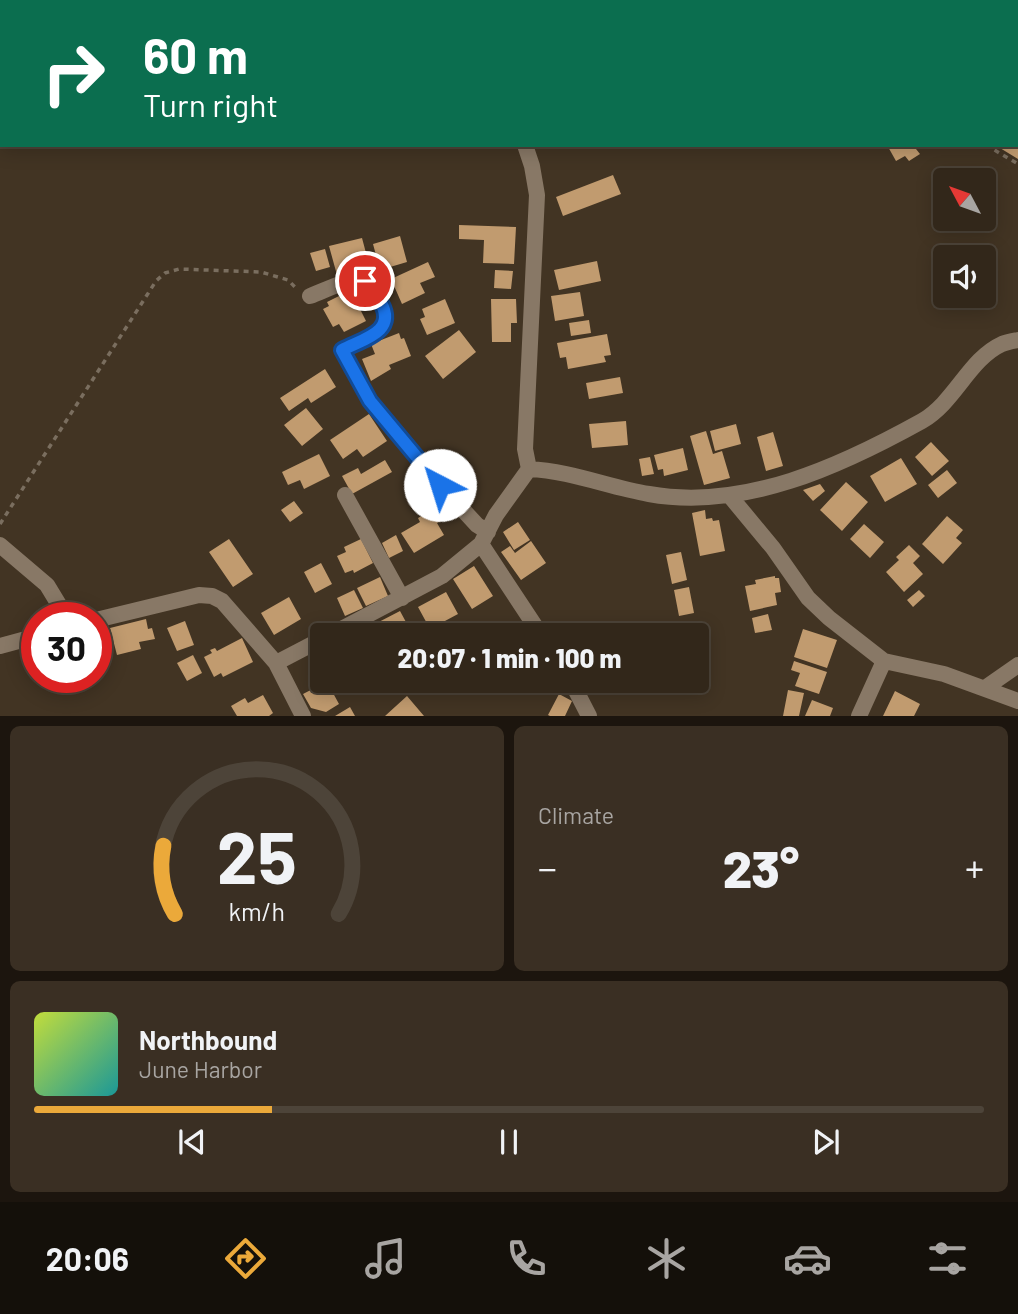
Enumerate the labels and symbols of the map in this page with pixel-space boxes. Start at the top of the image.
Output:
north arrow [933,168,996,231]
pin [335,251,395,311]
position arrow [403,448,477,522]
speed limit sign: 30 [21,602,112,693]

